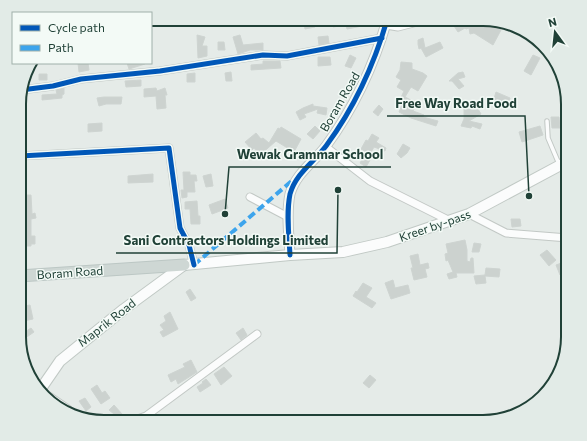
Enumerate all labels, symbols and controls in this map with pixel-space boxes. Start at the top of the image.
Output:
legend [12,12,152,64]
north arrow [535,12,575,52]
text: N [547,15,558,29]
text: Cycle path [48,20,105,34]
text: Path [48,40,74,54]
street label: Boram Road [316,69,362,134]
callout: Free Way Road Food [387,91,525,116]
text: Free Way Road Food [395,95,517,111]
callout: Wewak Grammar School [229,142,391,167]
text: Wewak Grammar School [237,146,383,162]
street label: Kreer by-pass [397,206,472,244]
callout: Sani Contractors Holdings Limited [116,228,337,253]
text: Sani Contractors Holdings Limited [124,232,328,248]
street label: Boram Road [36,263,104,281]
street label: Maprik Road [75,295,138,349]

